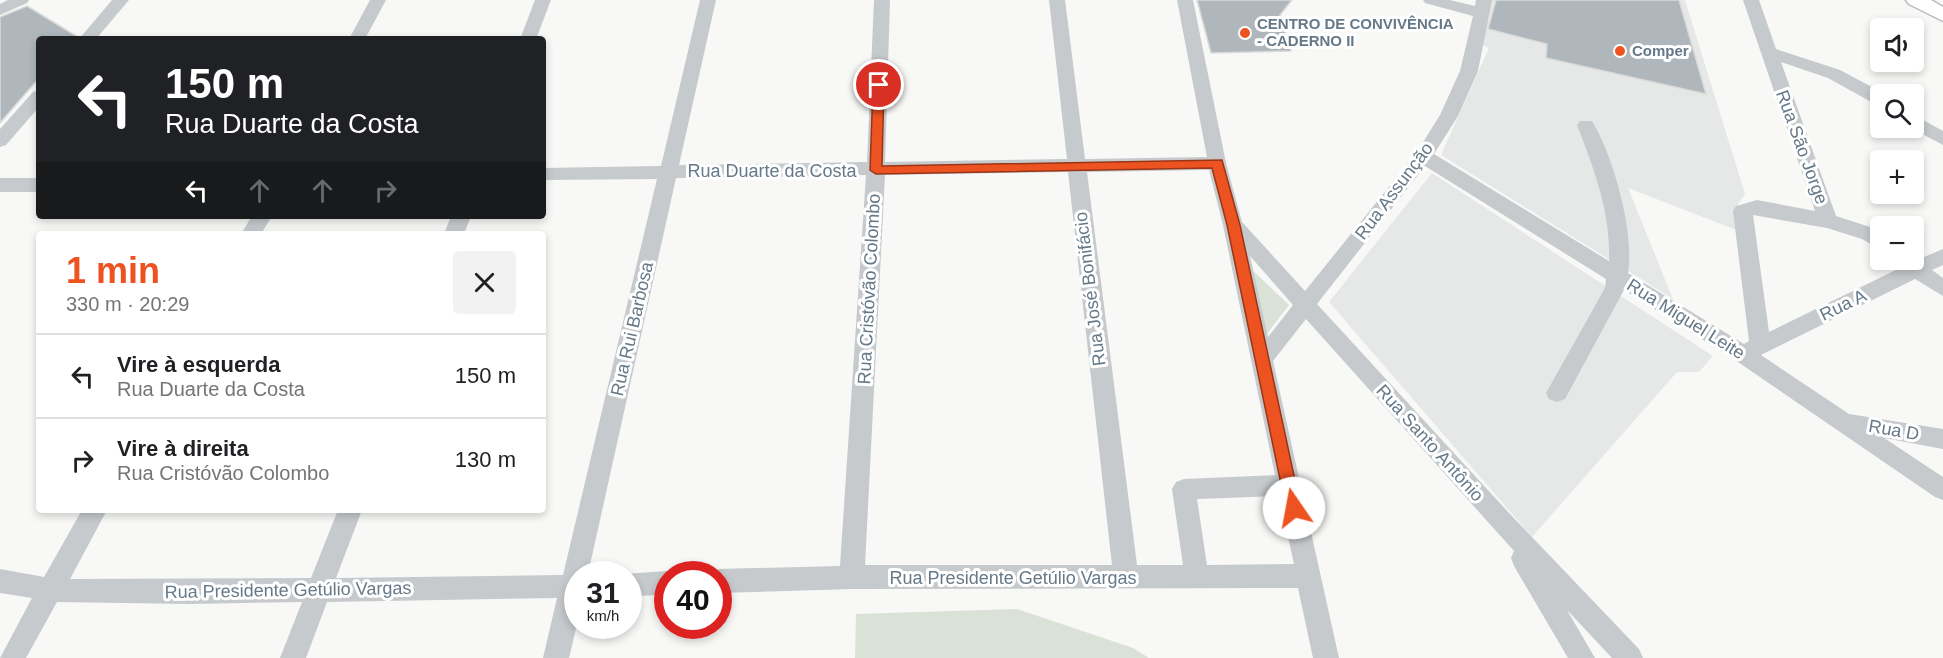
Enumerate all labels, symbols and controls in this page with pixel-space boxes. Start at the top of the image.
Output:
place label: CENTRO DE CONVIVÊNCIA - CADERNO II [1257,15,1454,49]
map controls [1870,18,1924,270]
button: sound [1870,18,1924,72]
marker: CENTRO DE CONVIVÊNCIA - CADERNO II [1238,26,1252,40]
place label: Comper [1632,42,1689,59]
marker: Comper [1613,44,1627,58]
pin [853,59,904,110]
icon: left [66,60,144,138]
text: 150 m [165,60,284,107]
icon: arrive [862,68,895,101]
button: search [1870,84,1924,138]
street label: Rua São Jorge [1772,87,1832,207]
text: Rua Duarte da Costa [165,109,419,139]
street label: Rua Assunção [1351,139,1437,243]
button: + [1870,150,1924,204]
street label: Rua Duarte da Costa [687,161,858,181]
icon: left [180,174,213,207]
icon: ahead [243,174,276,207]
icon: ahead [306,174,339,207]
icon: right [369,174,402,207]
street label: Rua Cristóvão Colombo [854,193,884,385]
street label: Rua José Bonifácio [1071,211,1109,367]
button: − [1870,216,1924,270]
text: 1 min [66,250,160,291]
button: close [453,251,516,314]
street label: Rua Rui Barbosa [607,259,657,398]
street label: Rua Miguel Leite [1623,275,1749,363]
street label: Rua A [1817,285,1869,325]
text: 330 m · 20:29 [66,293,189,315]
text: Vire à esquerda [117,352,280,377]
icon: left [66,360,99,393]
text: 150 m [455,363,516,388]
text: Rua Duarte da Costa [117,378,305,400]
street label: Rua Santo Antônio [1372,381,1488,505]
street label: Rua D [1867,416,1921,444]
text: Vire à direita [117,436,249,461]
icon: right [66,444,99,477]
text: 130 m [455,447,516,472]
text: Rua Cristóvão Colombo [117,462,329,484]
position arrow [1262,476,1326,540]
speed limit sign: 40 [654,561,732,639]
street label: Rua Presidente Getúlio Vargas [890,568,1136,588]
text: 31 [586,576,620,609]
street label: Rua Presidente Getúlio Vargas [164,578,412,602]
text: km/h [587,607,619,624]

